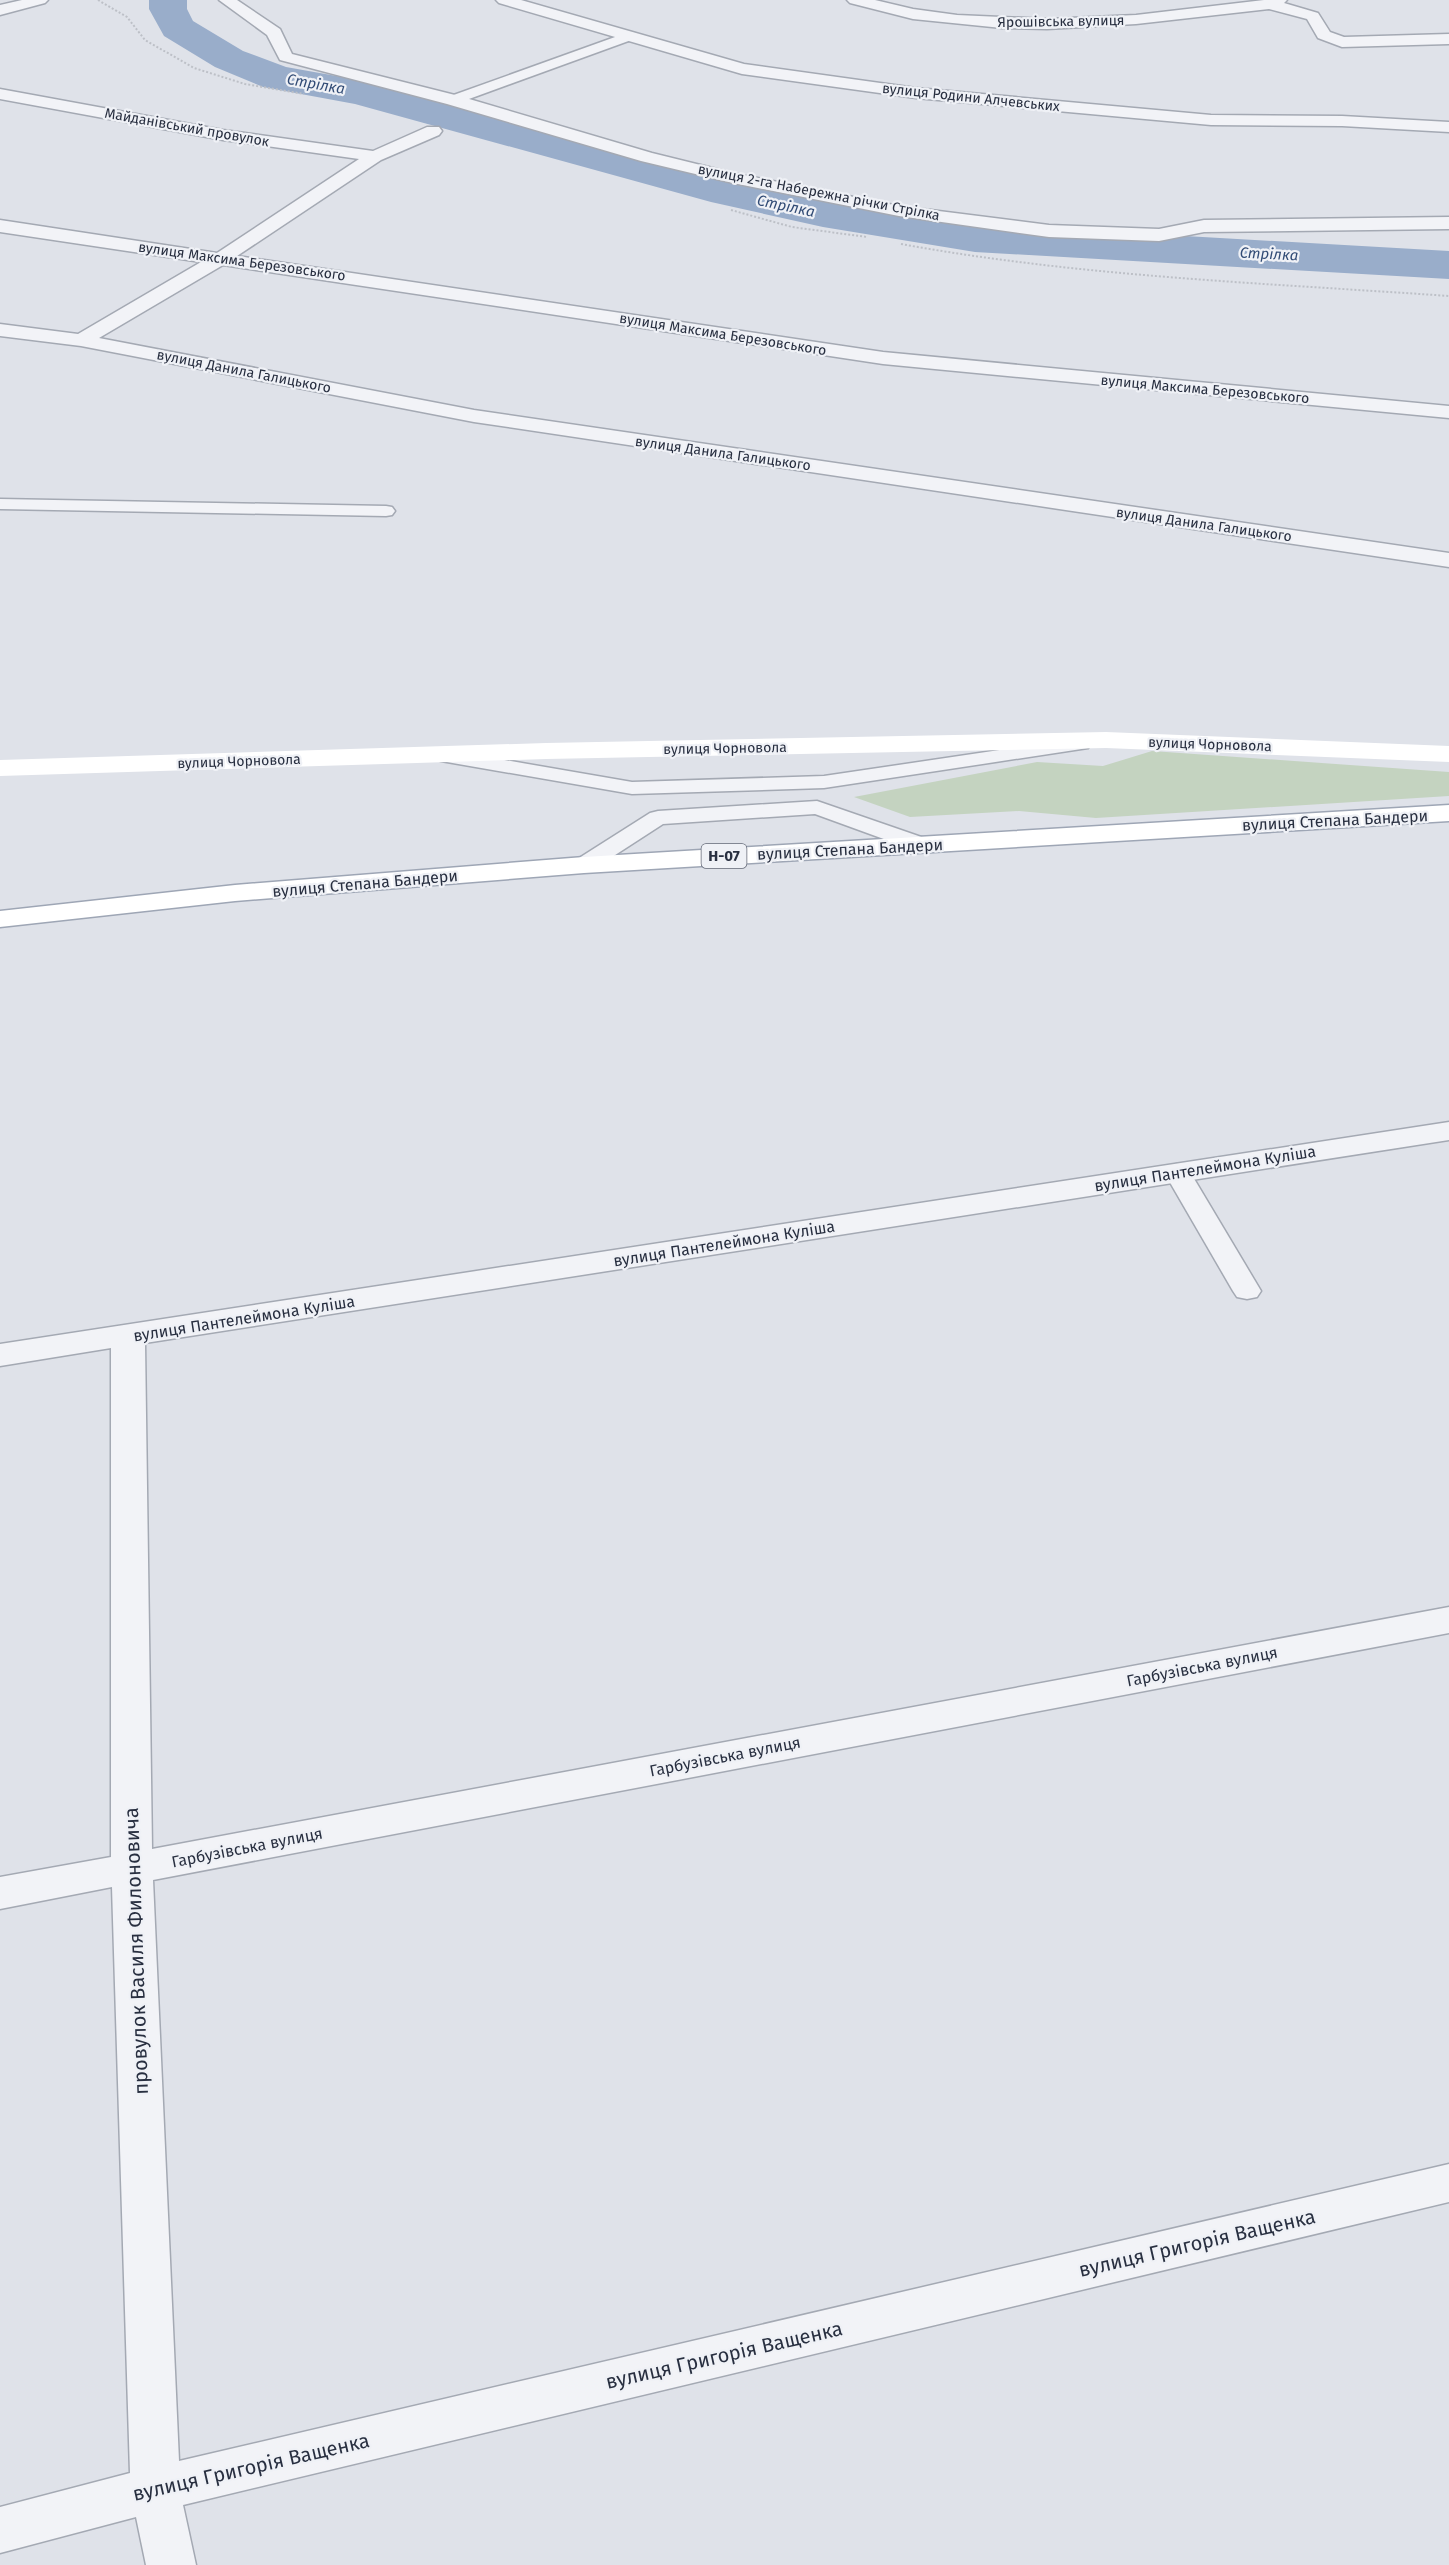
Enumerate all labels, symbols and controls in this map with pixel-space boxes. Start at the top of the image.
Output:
street label: Ярошівська вулиця [997,12,1125,31]
water label: Стрілка [286,70,346,98]
street label: вулиця Родини Алчевських [881,80,1061,115]
street label: Майданівський провулок [103,105,271,150]
street label: вулиця 2-га Набережна річки Стрілка [697,160,941,224]
water label: Стрілка [755,191,817,221]
street label: вулиця Максима Березовського [137,239,347,284]
water label: Стрілка [1239,243,1299,265]
street label: вулиця Максима Березовського [618,310,828,359]
street label: вулиця Данила Галицького [155,346,332,397]
street label: вулиця Максима Березовського [1100,372,1310,407]
street label: вулиця Данила Галицького [634,433,812,474]
street label: вулиця Данила Галицького [1115,504,1293,545]
street label: вулиця Чорновола [1148,734,1272,755]
street label: вулиця Чорновола [663,739,787,758]
street label: вулиця Чорновола [177,751,301,772]
street label: вулиця Степана Бандери [1242,806,1428,835]
street label: вулиця Степана Бандери [757,835,943,864]
road number: Н-07 [702,844,746,868]
street label: вулиця Степана Бандери [271,866,459,901]
street label: вулиця Пантелеймона Куліша [1093,1142,1317,1195]
street label: вулиця Пантелеймона Куліша [612,1217,836,1270]
street label: вулиця Пантелеймона Куліша [132,1292,356,1345]
street label: Гарбузівська вулиця [1125,1643,1279,1690]
street label: Гарбузівська вулиця [648,1733,802,1780]
street label: провулок Василя Филоновича [119,1807,153,2095]
street label: Гарбузівська вулиця [170,1824,324,1871]
street label: вулиця Григорія Ващенка [1076,2204,1318,2282]
street label: вулиця Григорія Ващенка [603,2316,845,2394]
street label: вулиця Григорія Ващенка [130,2428,372,2506]

